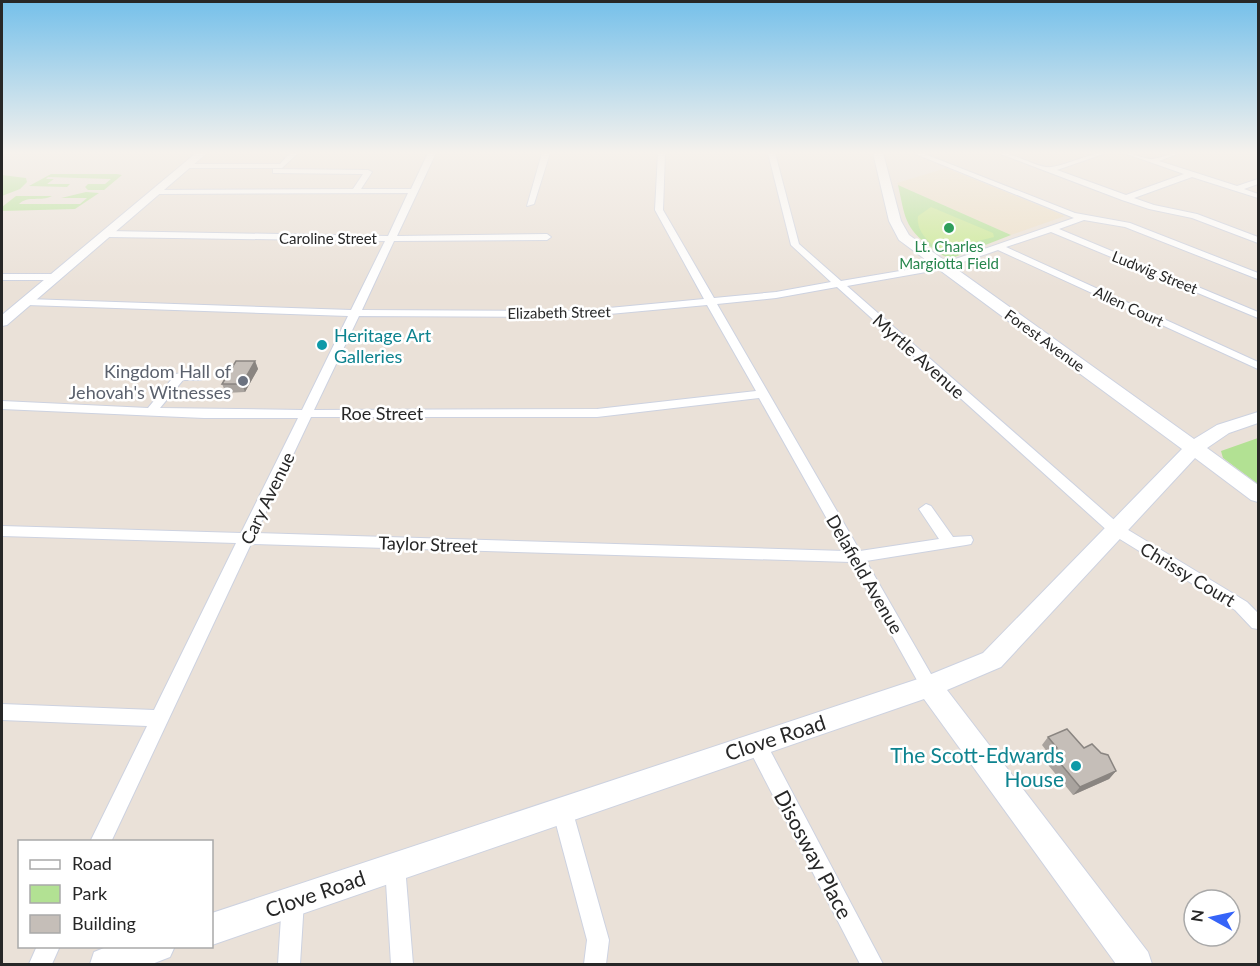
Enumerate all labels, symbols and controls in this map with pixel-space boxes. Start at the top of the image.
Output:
marker: Lt. Charles Margiotta Field [942,221,956,235]
street label: Caroline Street [279,229,378,247]
place label: Lt. Charles Margiotta Field [899,237,999,272]
street label: Ludwig Street [1110,247,1201,298]
street label: Allen Court [1091,282,1167,330]
street label: Elizabeth Street [507,302,611,322]
street label: Forest Avenue [1002,305,1088,375]
street label: Myrtle Avenue [868,309,970,403]
place label: Heritage Art Galleries [334,324,432,367]
marker: Heritage Art Galleries [315,338,329,352]
place label: Kingdom Hall of Jehovah's Witnesses [69,360,232,403]
marker: Kingdom Hall of Jehovah's Witnesses [236,374,250,388]
street label: Roe Street [341,402,424,424]
street label: Cary Avenue [235,448,299,548]
street label: Delafield Avenue [822,511,908,637]
street label: Taylor Street [378,531,479,557]
street label: Chrissy Court [1137,537,1240,611]
street label: Clove Road [722,709,828,765]
place label: The Scott-Edwards House [890,742,1064,791]
marker: The Scott-Edwards House [1069,759,1083,773]
street label: Disosway Place [770,785,858,923]
legend [18,840,213,948]
text: Road [72,852,112,874]
street label: Clove Road [262,864,368,922]
text: Park [72,882,108,904]
north arrow [1182,888,1242,948]
text: N [1186,908,1207,923]
text: Building [72,912,136,934]

